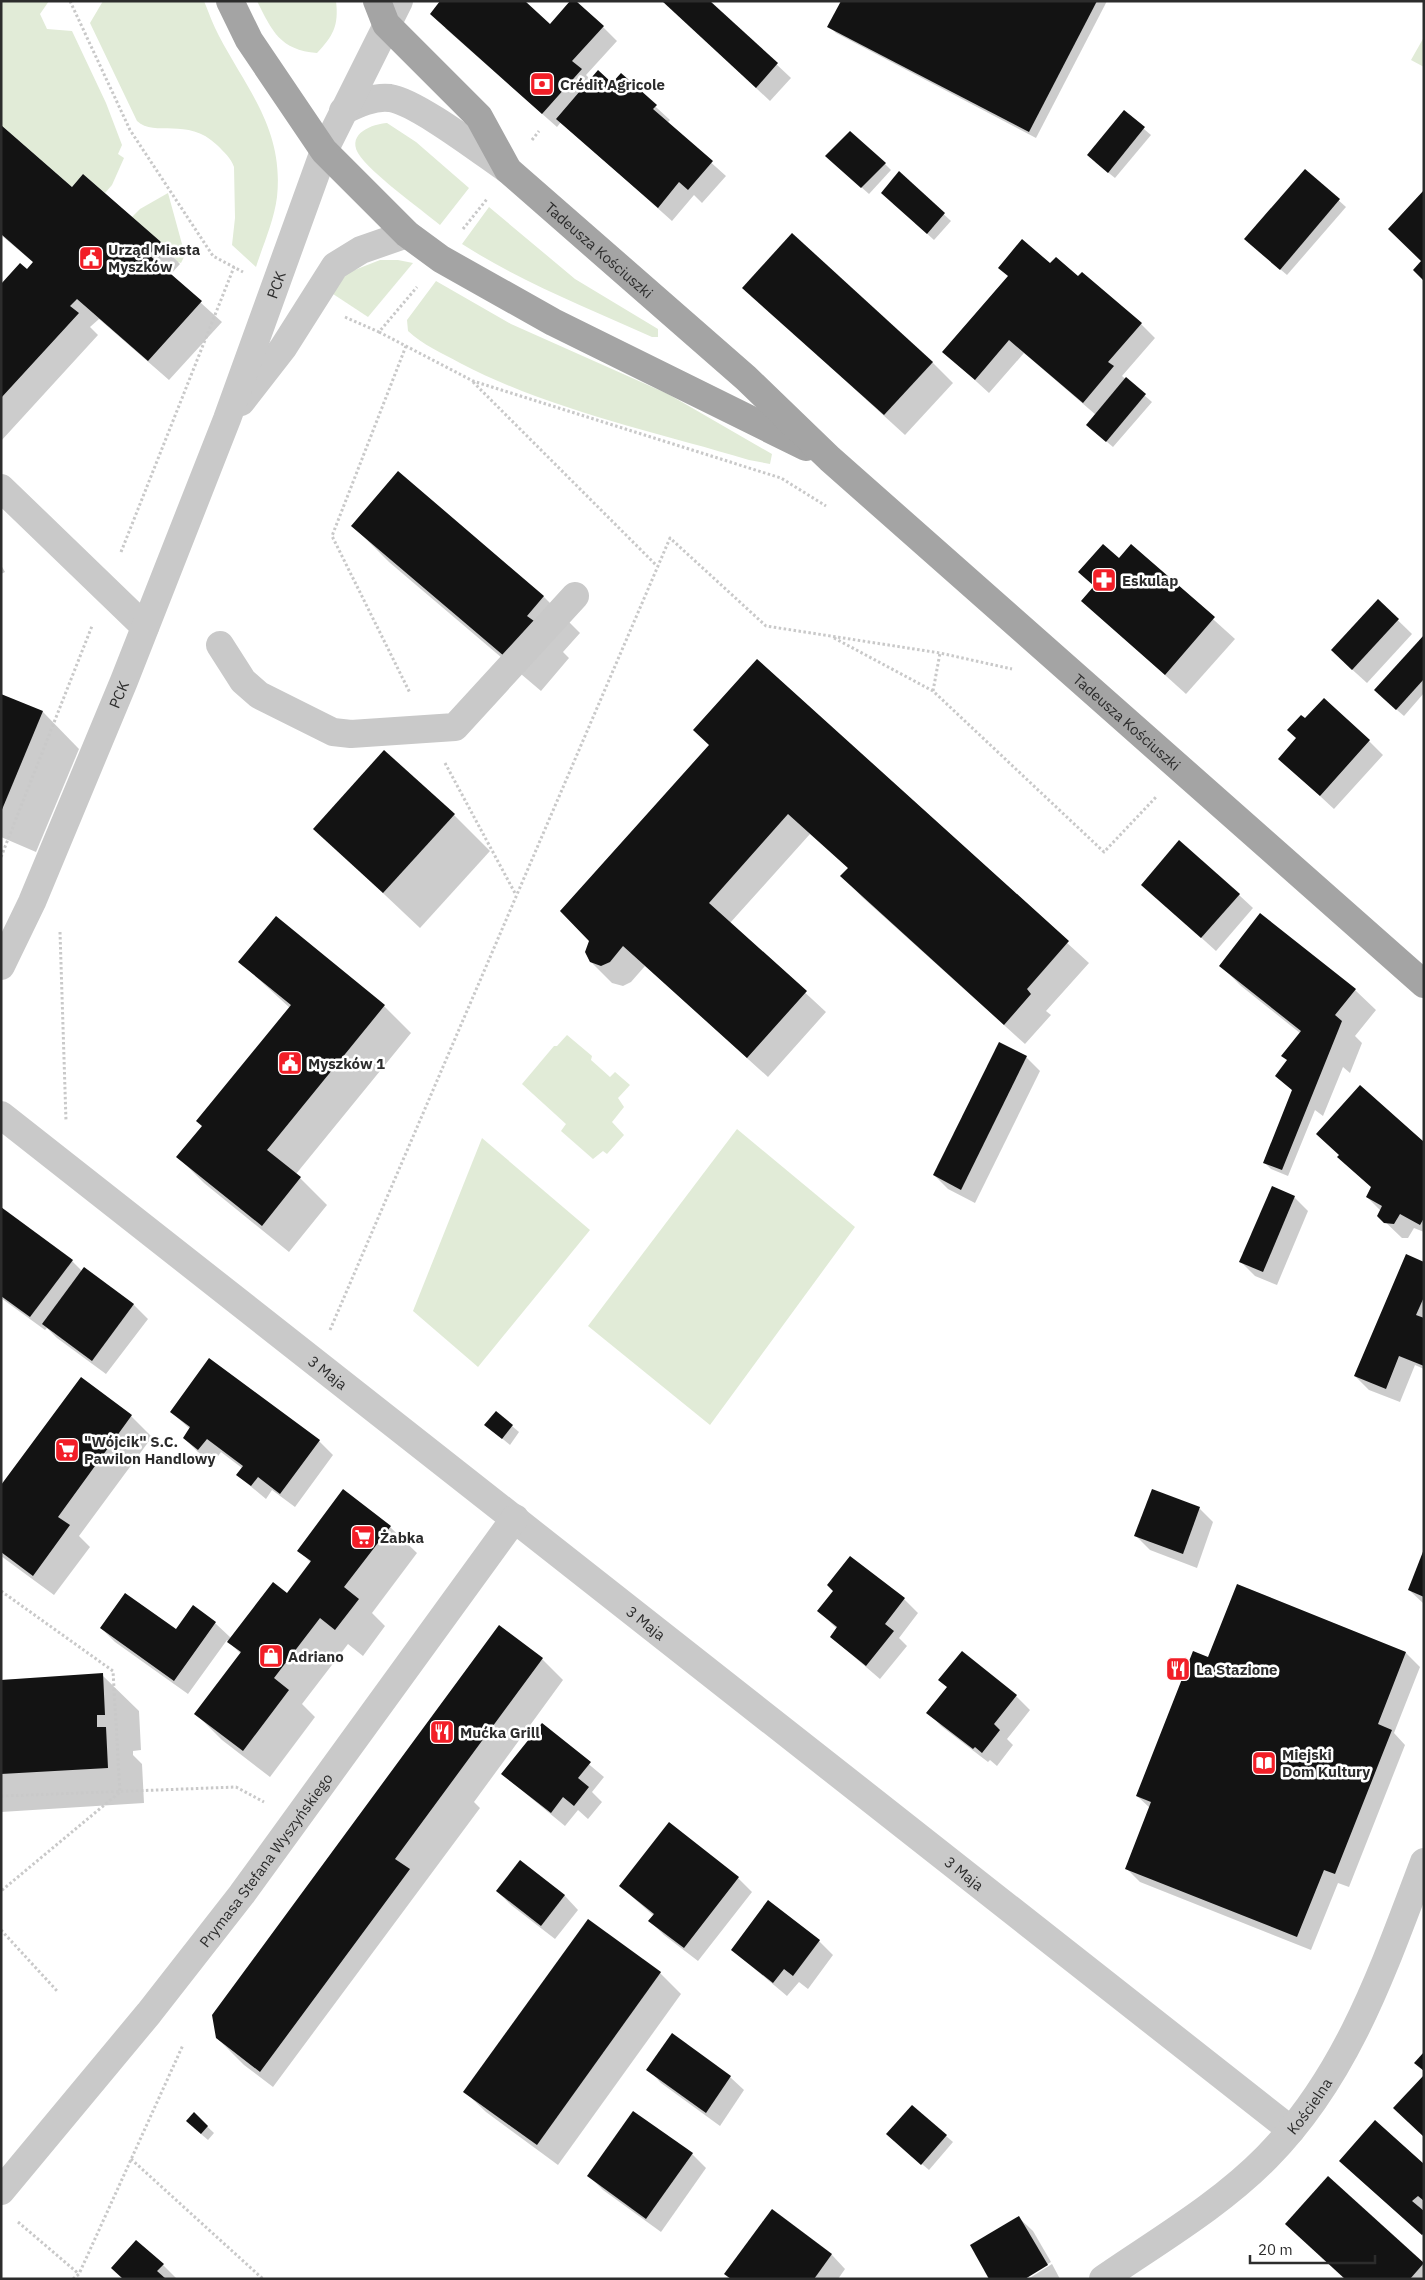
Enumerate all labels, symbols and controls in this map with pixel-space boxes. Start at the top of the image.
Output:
bank icon: Crédit Agricole [529,71,555,97]
place label: Crédit Agricole [560,75,665,94]
street label: Tadeusza Kościuszki [541,198,657,302]
place label: Urząd Miasta Myszków [108,240,201,276]
public building icon: Urząd Miasta Myszków [78,245,104,271]
street label: PCK [262,268,290,301]
pharmacy icon: Eskulap [1091,567,1117,593]
place label: Eskulap [1122,571,1178,590]
street label: Tadeusza Kościuszki [1069,669,1185,774]
street label: PCK [104,677,133,711]
public building icon: Myszków 1 [277,1050,303,1076]
place label: Myszków 1 [308,1054,385,1073]
street label: 3 Maja [305,1351,351,1393]
place label: "Wójcik" S.C. Pawilon Handlowy [84,1432,215,1468]
supermarket icon: "Wójcik" S.C. Pawilon Handlowy [54,1437,80,1463]
supermarket icon: Żabka [350,1524,376,1550]
place label: Żabka [380,1528,424,1547]
street label: 3 Maja [623,1601,670,1644]
shop icon: Adriano [258,1643,284,1669]
place label: Adriano [288,1647,344,1666]
restaurant icon: La Stazione [1165,1656,1191,1682]
place label: La Stazione [1196,1660,1278,1679]
restaurant icon: Mućka Grill [429,1719,455,1745]
place label: Mućka Grill [460,1723,540,1742]
place label: Miejski Dom Kultury [1282,1745,1370,1781]
library icon: Miejski Dom Kultury [1251,1750,1277,1776]
street label: Prymasa Stefana Wyszyńskiego [195,1769,336,1951]
street label: 3 Maja [941,1852,988,1894]
street label: Kościelna [1282,2074,1336,2138]
scale bar [1250,2232,1375,2264]
text: 20 m [1258,2240,1293,2259]

